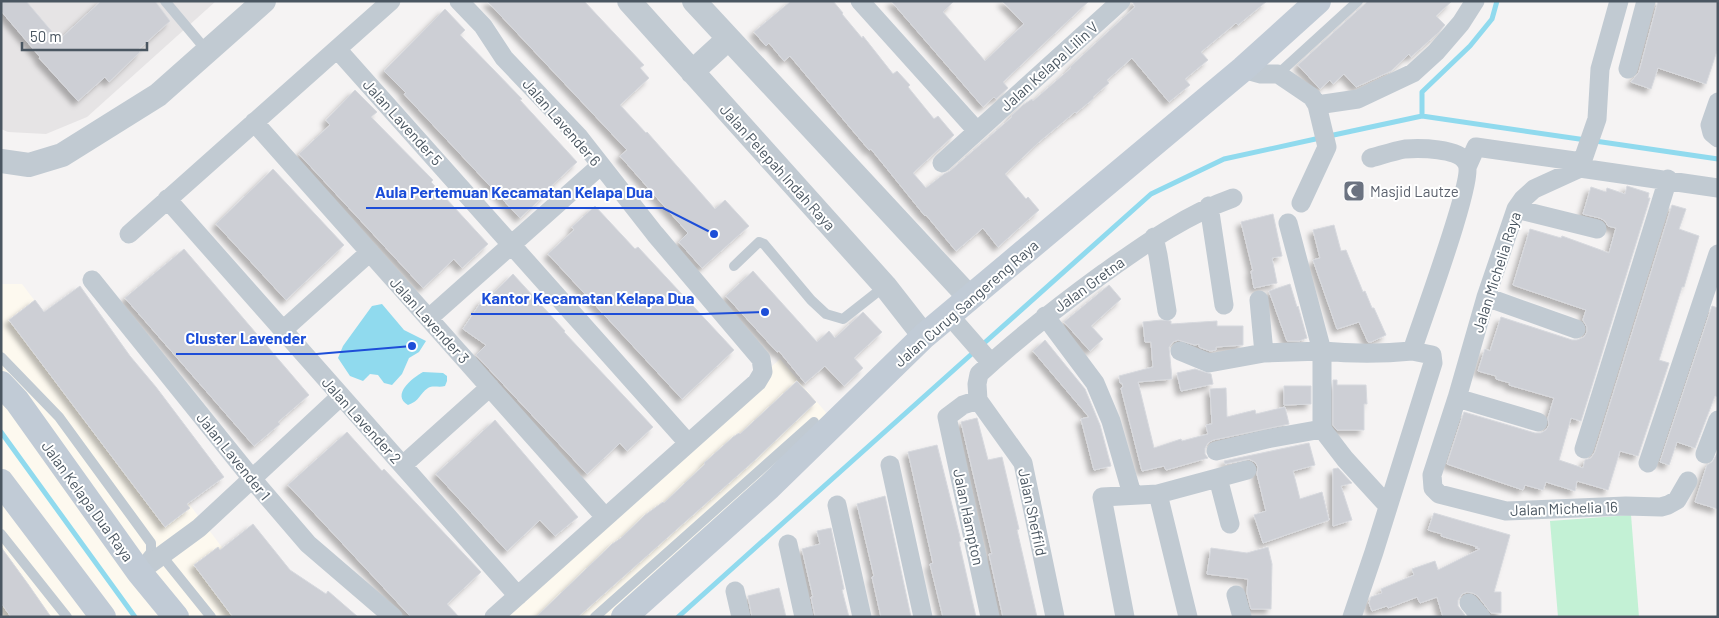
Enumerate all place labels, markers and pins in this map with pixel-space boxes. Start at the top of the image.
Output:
callout: Aula Pertemuan Kecamatan Kelapa Dua [366,177,663,208]
mosque icon: Masjid Lautze [1342,179,1366,203]
place label: Masjid Lautze [1370,182,1459,200]
callout: Kantor Kecamatan Kelapa Dua [471,283,704,314]
callout: Cluster Lavender [176,323,317,354]

